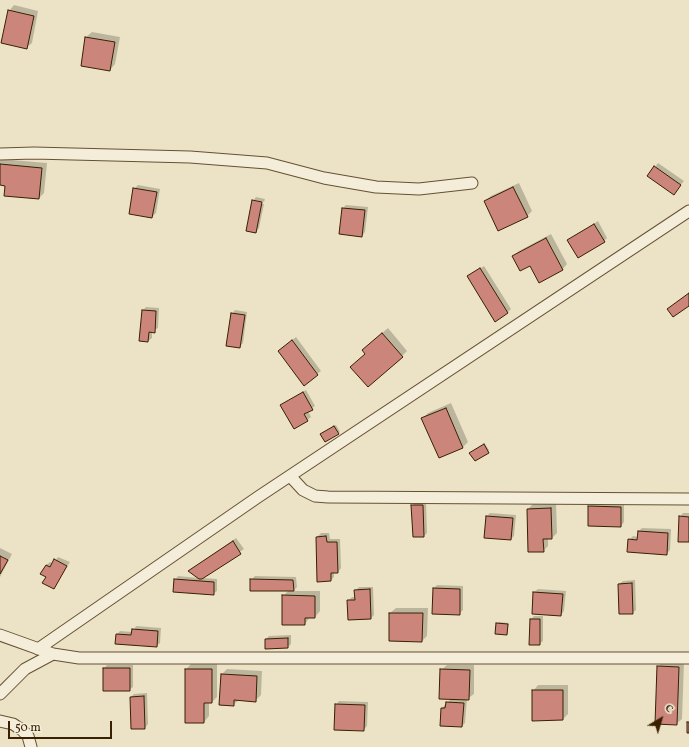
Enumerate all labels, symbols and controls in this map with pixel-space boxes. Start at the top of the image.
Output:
north arrow [641,699,681,739]
text: С [661,701,676,717]
scale bar [10,713,114,739]
text: 50 m [15,720,41,736]

